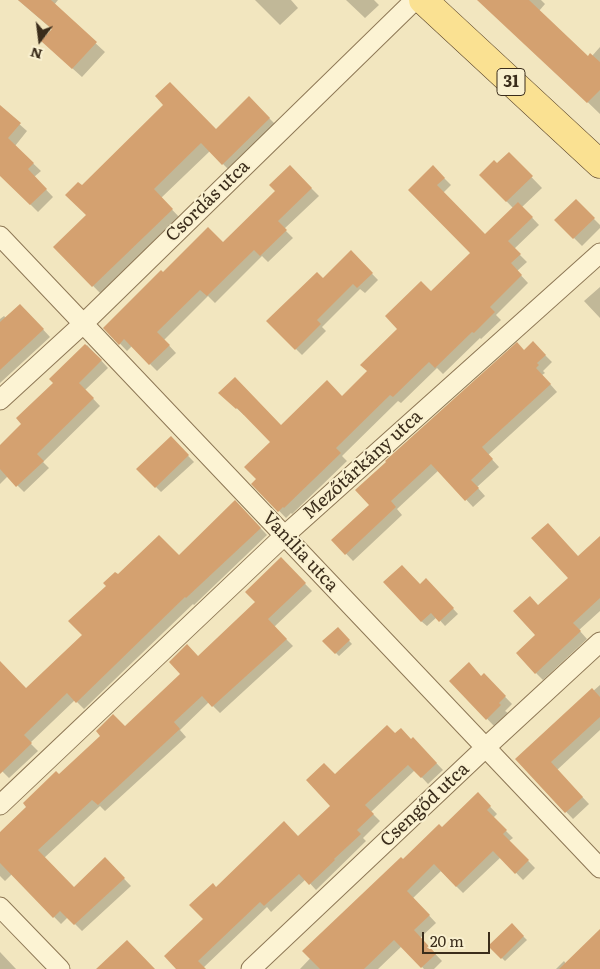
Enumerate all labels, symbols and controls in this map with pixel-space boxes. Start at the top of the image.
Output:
north arrow [15,15,65,65]
text: N [28,43,44,66]
road number: 31 [497,68,525,95]
street label: Csordás utca [162,156,254,246]
street label: Mezőtárkány utca [299,406,427,524]
street label: Vanília utca [257,507,343,597]
street label: Csengőd utca [376,758,474,852]
scale bar [425,922,492,954]
text: 20 m [430,929,464,952]

